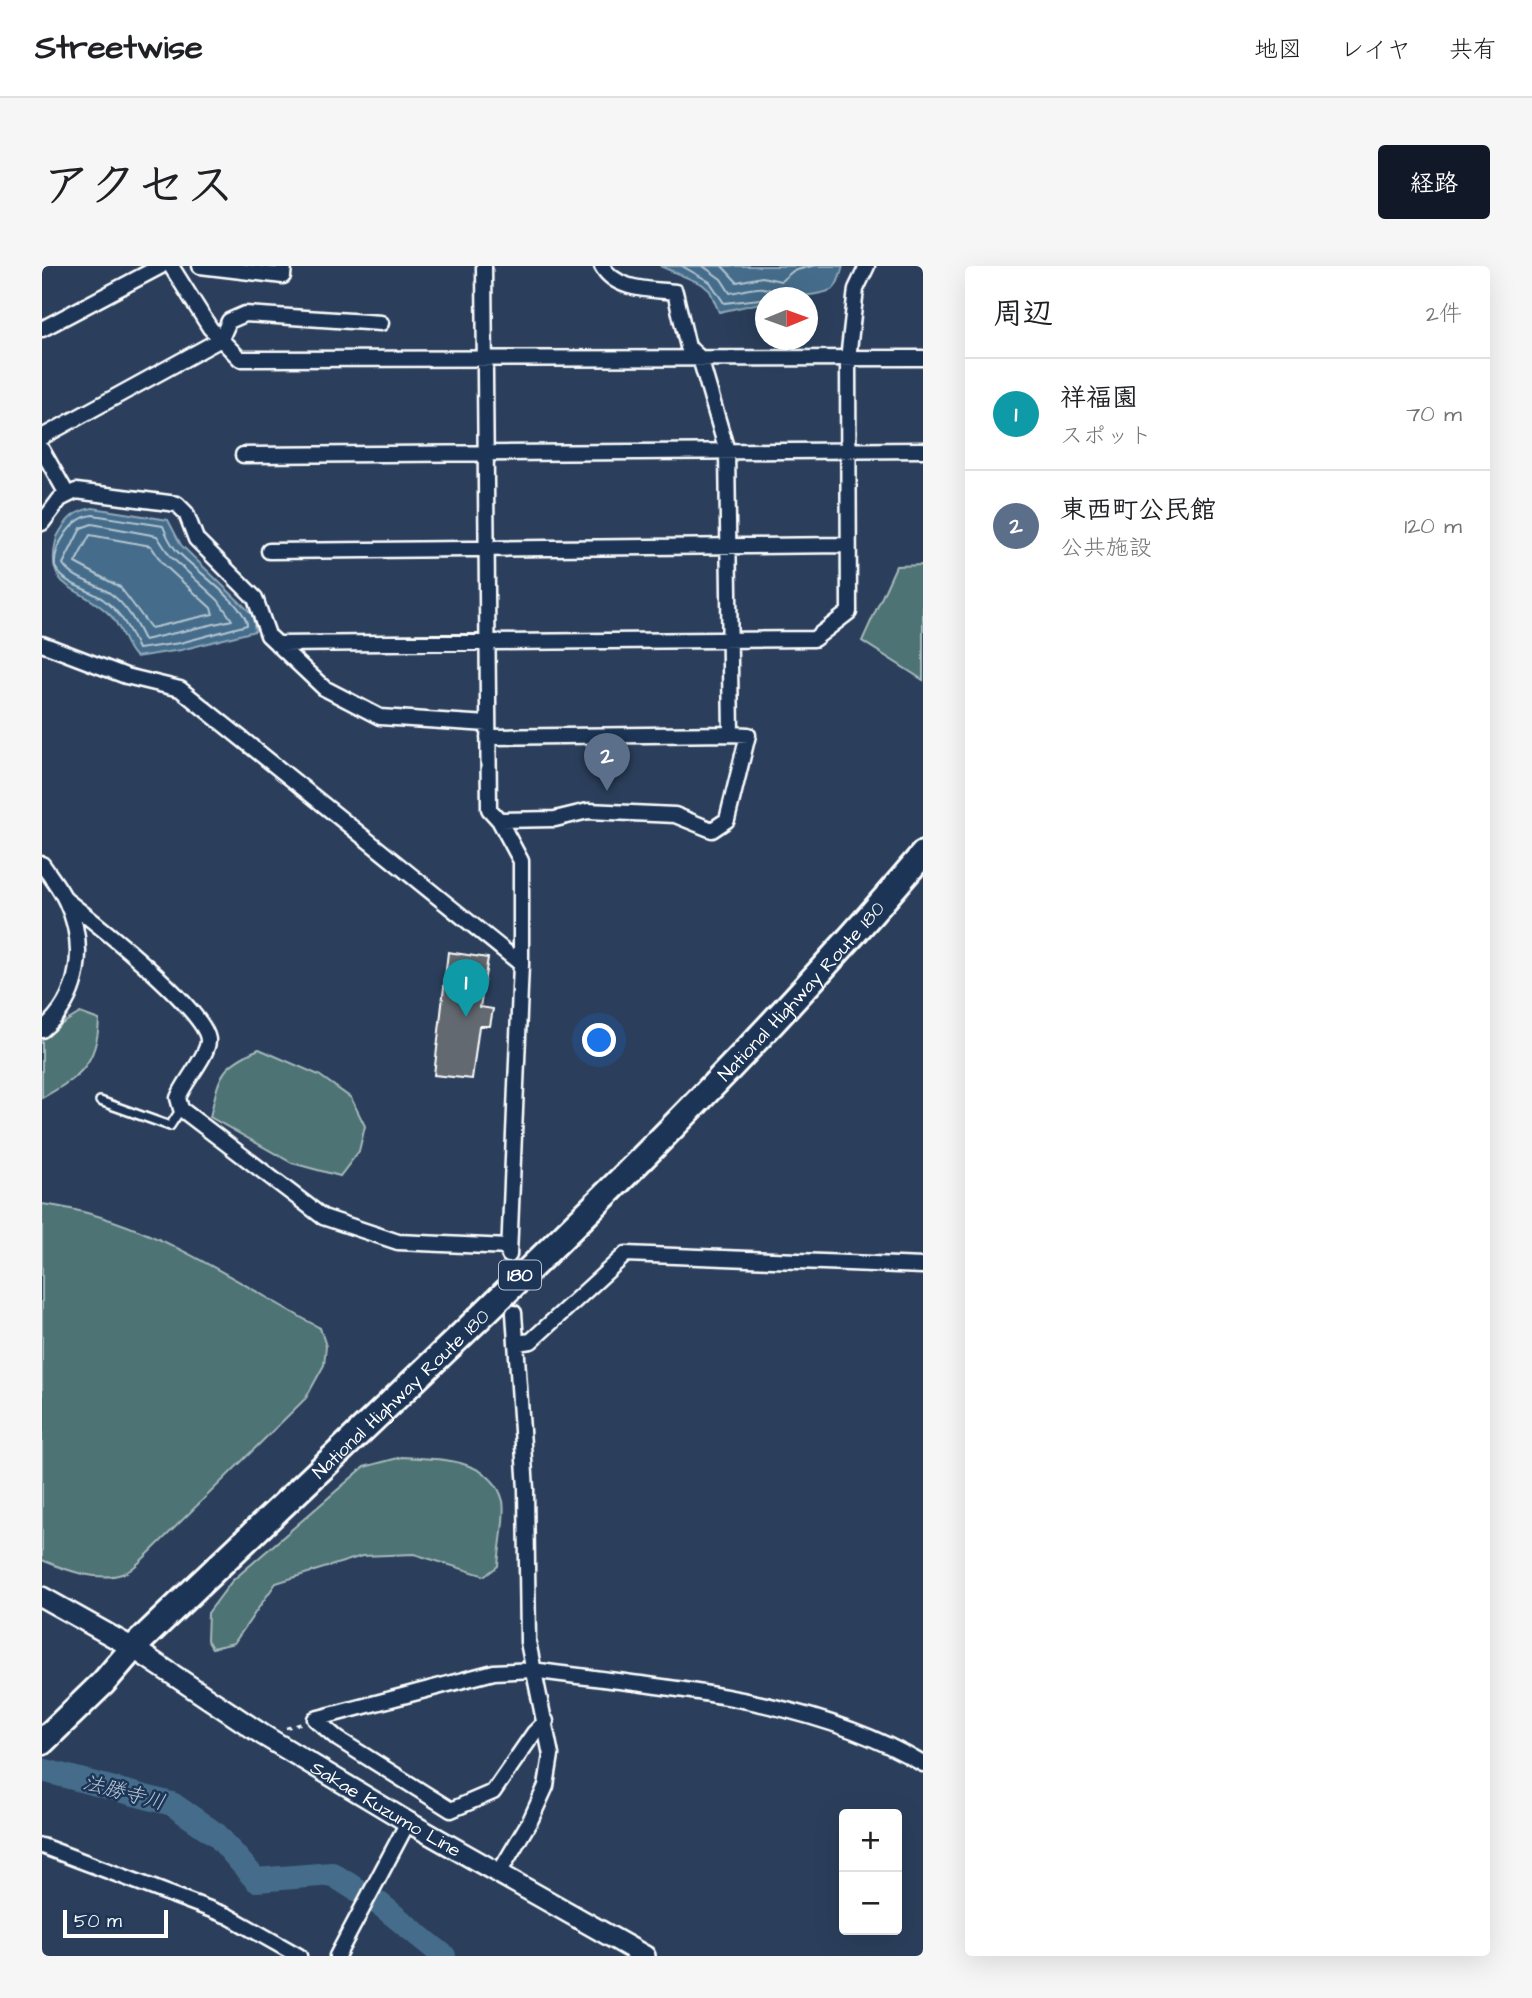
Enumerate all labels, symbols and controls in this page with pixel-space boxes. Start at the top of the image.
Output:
text: Streetwise [35,25,203,71]
text: 地図 [1254,33,1302,67]
text: レイヤ [1340,33,1411,67]
text: 共有 [1449,33,1497,67]
button: 経路 [1378,145,1490,219]
text: アクセス [42,153,235,221]
north arrow [755,287,818,350]
text: 周辺 [993,293,1053,335]
text: 2件 [1426,298,1462,330]
text: 祥福園 [1060,380,1138,416]
text: 1 [1015,398,1017,430]
text: 70 m [1406,398,1462,430]
text: スポット [1060,420,1152,452]
text: 東西町公民館 [1060,492,1216,528]
text: 2 [1009,510,1023,542]
text: 120 m [1404,510,1462,542]
text: 公共施設 [1060,532,1152,564]
pin: 2 [584,733,630,791]
street label: National Highway Route 180 [712,896,891,1088]
pin: 1 [443,959,489,1017]
your location [582,1023,616,1057]
road number: 180 [499,1260,541,1290]
street label: National Highway Route 180 [307,1304,496,1486]
street label: Sakae Kuzumo Line [305,1755,466,1864]
water label: 法勝寺川 [80,1768,168,1817]
map controls [839,1809,902,1935]
button: + [839,1809,902,1872]
button: − [839,1872,902,1935]
scale bar [63,1907,168,1939]
text: 50 m [74,1908,122,1935]

